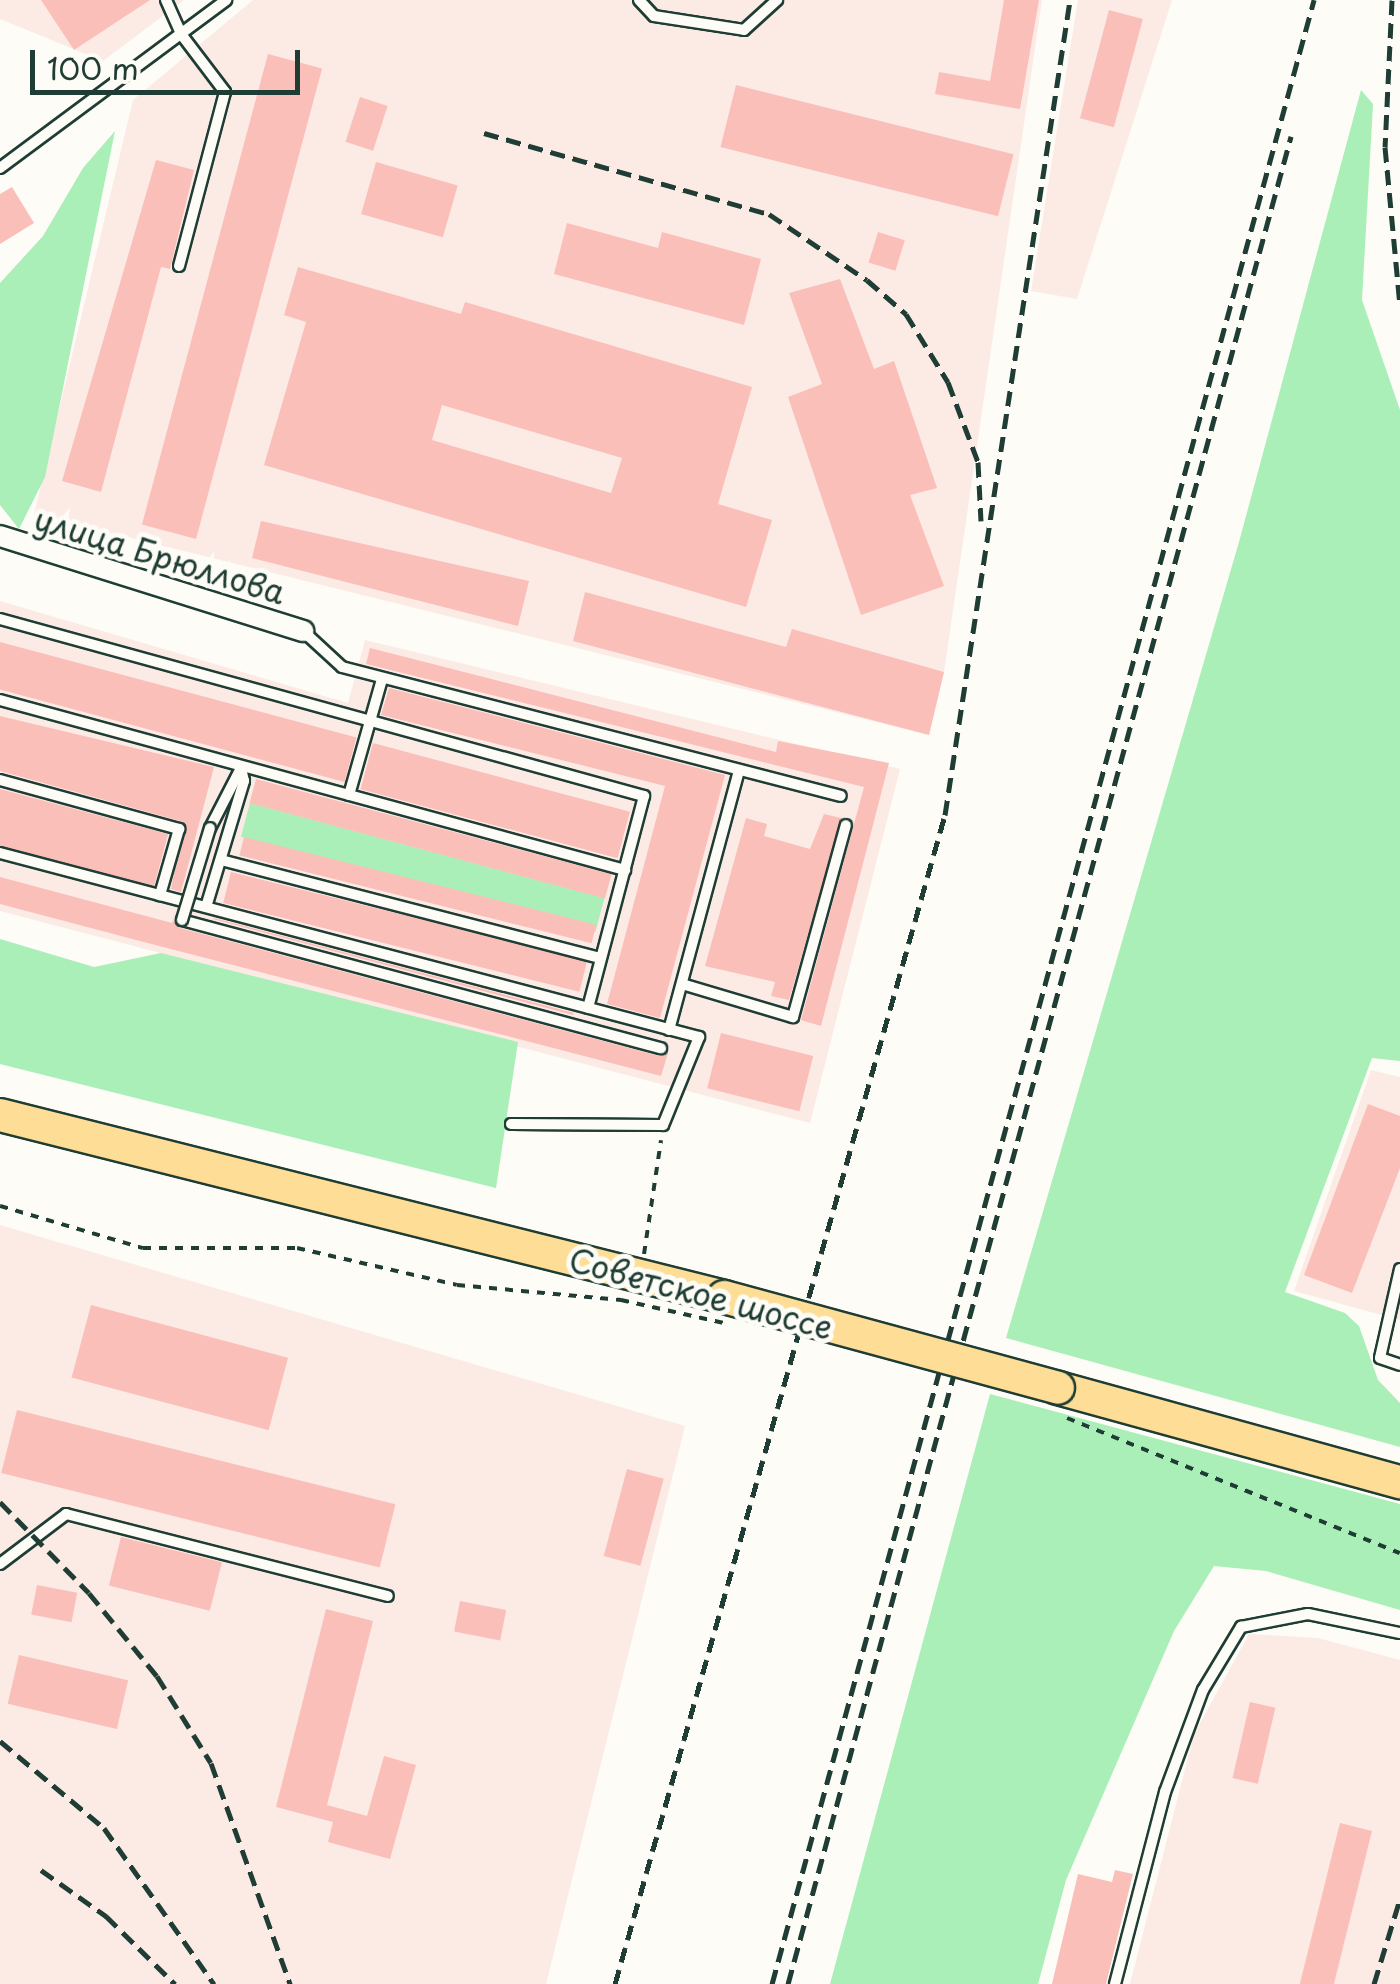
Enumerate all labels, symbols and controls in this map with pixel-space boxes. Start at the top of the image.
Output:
scale bar [35,30,305,92]
text: 100 m [47,45,139,90]
street label: улица Брюллова [29,498,291,612]
street label: Советское шоссе [565,1239,837,1347]

